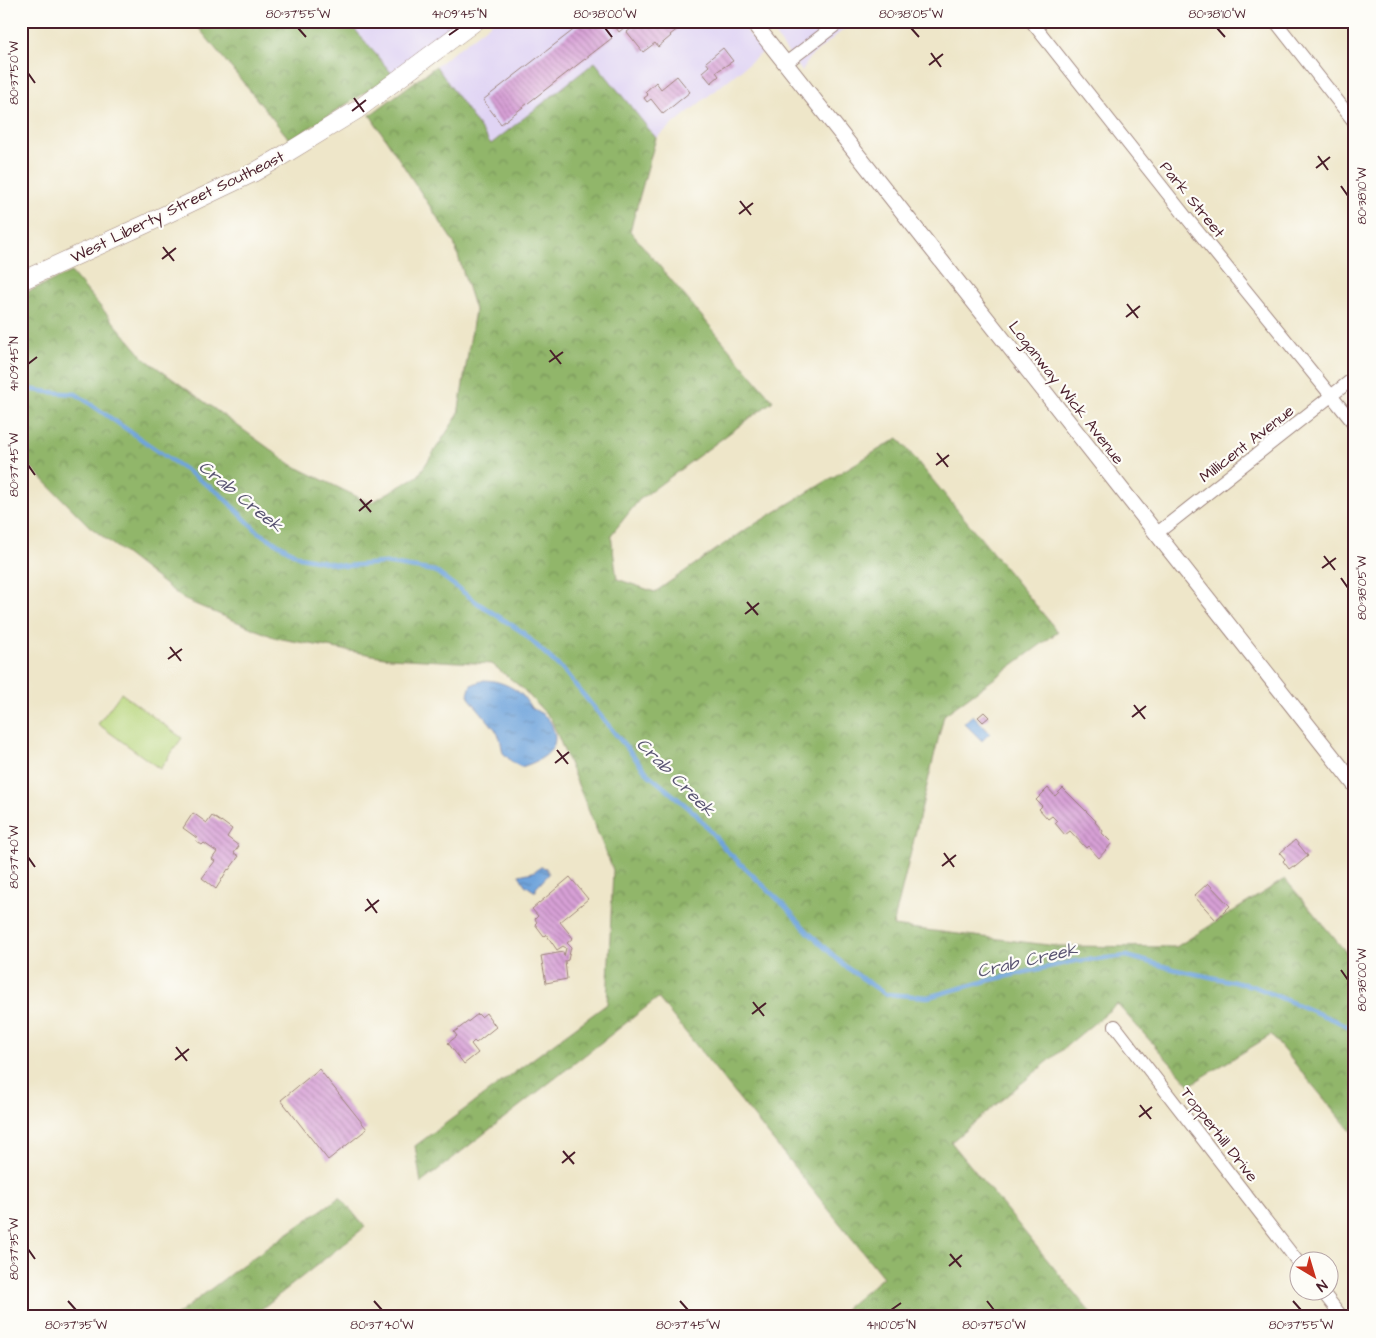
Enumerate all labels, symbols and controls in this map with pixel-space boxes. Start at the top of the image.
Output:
text: 80°37'55"W [266,6,331,23]
text: 41°09'45"N [431,6,487,23]
text: 80°38'00"W [573,6,637,23]
text: 80°38'05"W [879,6,944,23]
text: 80°38'10"W [1188,6,1246,23]
text: 80°37'50"W [6,40,23,105]
street label: West Liberty Street Southeast [67,145,289,269]
street label: Park Street [1154,157,1230,243]
text: 80°38'10"W [1354,167,1371,225]
street label: Loganway Wick Avenue [1002,316,1129,470]
text: 41°09'45"N [6,336,23,392]
street label: Millicent Avenue [1195,400,1299,488]
text: 80°37'45"W [6,432,23,497]
water label: Crab Creek [193,454,289,539]
text: 80°38'05"W [1354,555,1371,620]
water label: Crab Creek [631,732,721,823]
text: 80°37'40"W [6,825,23,889]
water label: Crab Creek [974,937,1081,984]
text: 80°38'00"W [1354,948,1371,1012]
street label: Topperhill Drive [1175,1083,1263,1187]
text: 80°37'35"W [6,1217,23,1280]
north arrow [1288,1250,1338,1300]
text: N [1312,1275,1331,1296]
text: 80°37'35"W [45,1317,108,1334]
text: 80°37'40"W [350,1317,414,1334]
text: 80°37'45"W [656,1317,721,1334]
text: 41°10'05"N [866,1317,916,1334]
text: 80°37'50"W [962,1317,1027,1334]
text: 80°37'55"W [1269,1317,1334,1334]

